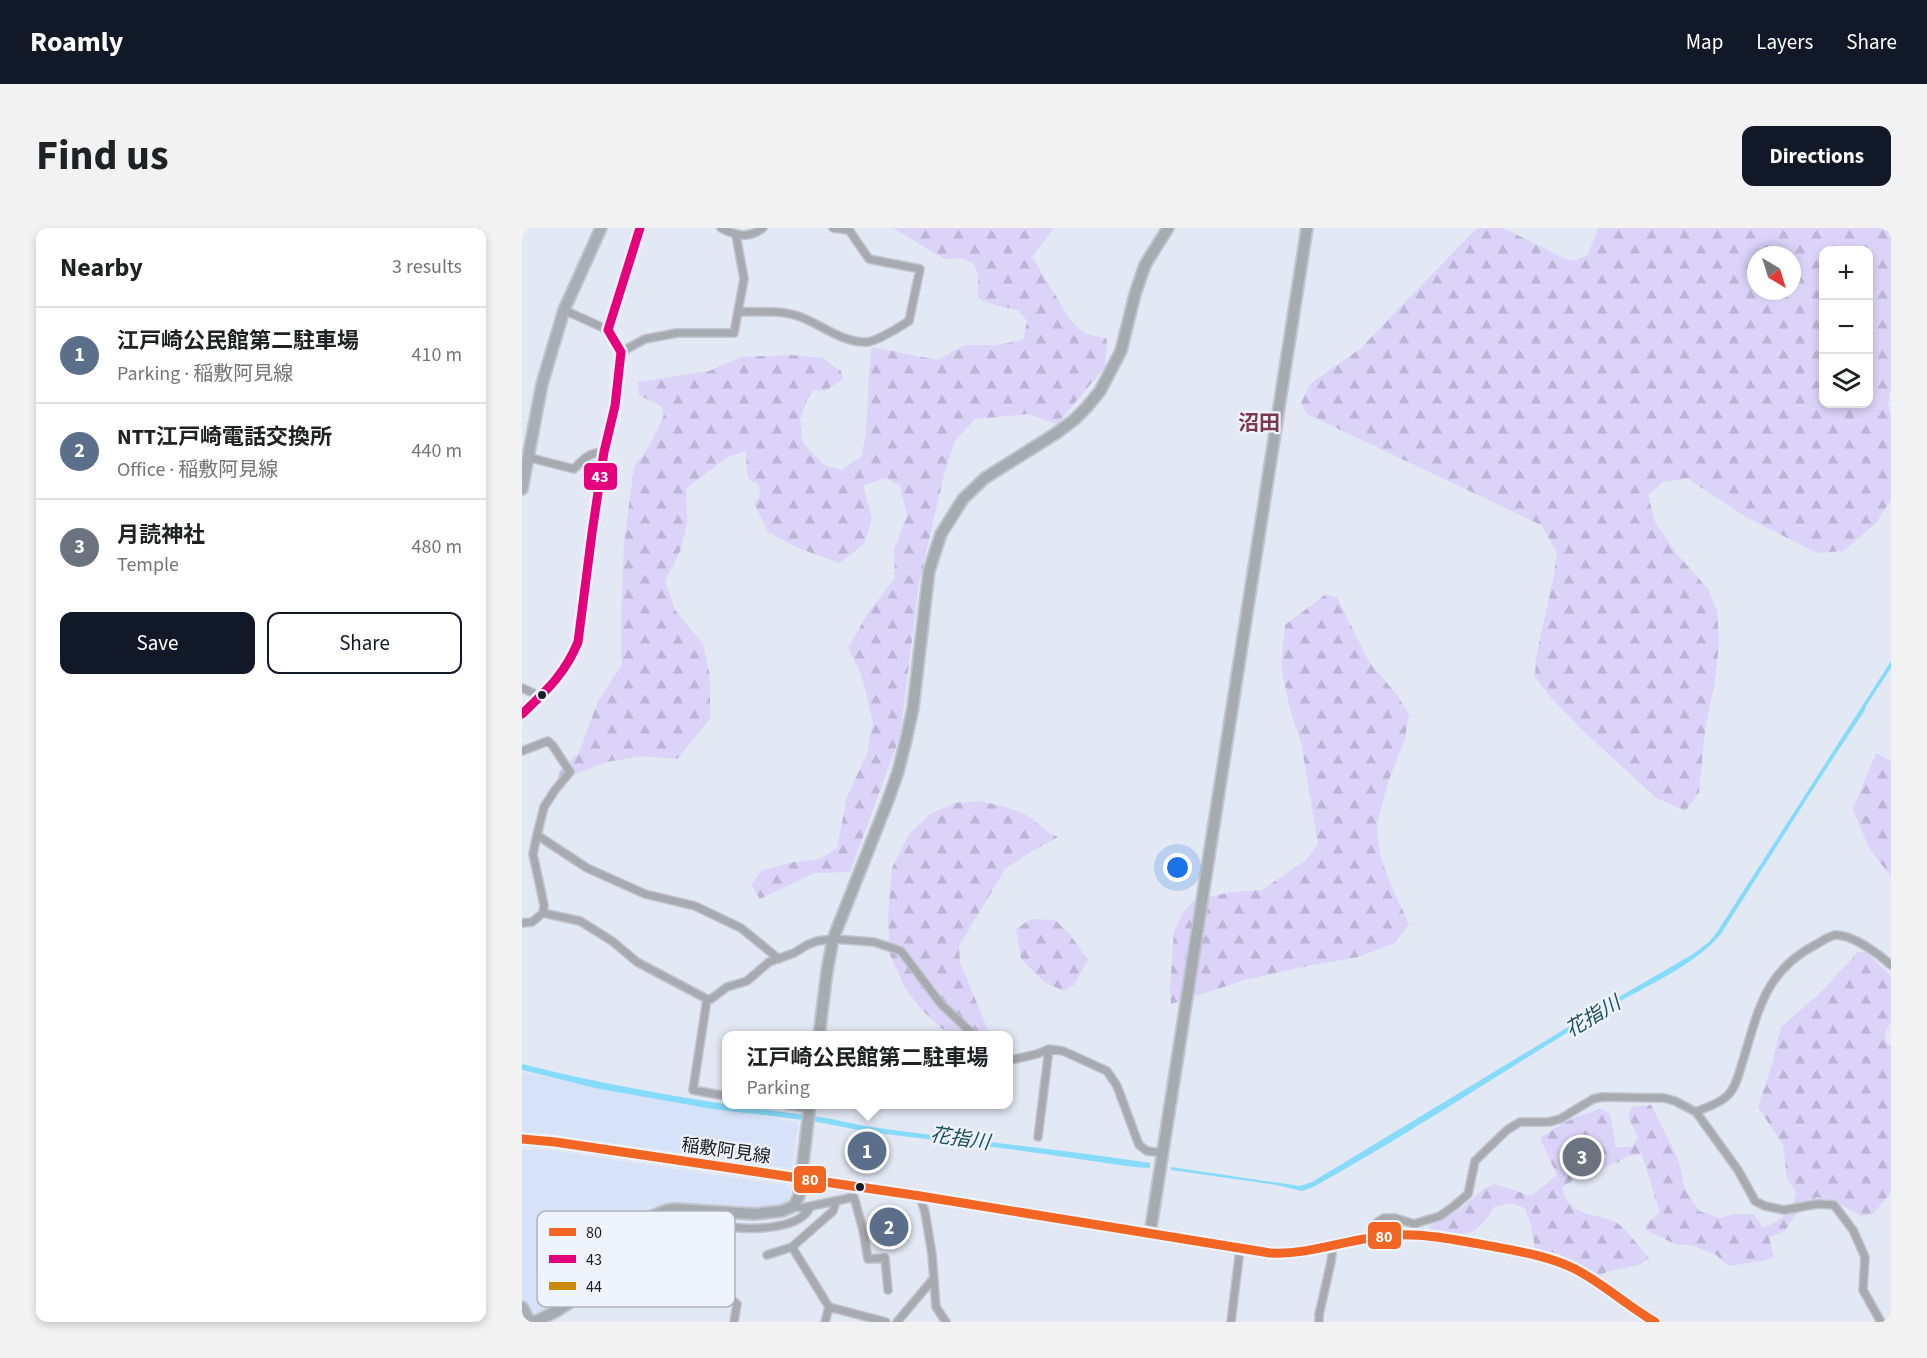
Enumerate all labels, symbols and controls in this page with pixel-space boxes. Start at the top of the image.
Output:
text: Roamly [30,22,123,62]
text: Map [1686,27,1723,57]
text: Layers [1756,27,1813,57]
text: Share [1846,27,1897,57]
text: Find us [36,126,169,186]
button: Directions [1742,126,1891,186]
north arrow [1747,246,1801,300]
map controls [1819,246,1873,408]
button: + [1819,246,1873,300]
text: Nearby [60,249,143,286]
text: 3 results [392,253,462,281]
button: − [1819,300,1873,354]
text: 江戸崎公民館第二駐車場 [117,325,359,357]
text: 1 [74,341,85,369]
text: 410 m [412,341,462,369]
button: layers [1819,354,1873,408]
text: Parking · 稲敷阿見線 [117,360,293,388]
district label: 沼田 [1238,408,1280,438]
text: NTT江戸崎電話交換所 [117,421,332,453]
text: 2 [74,437,85,465]
text: 440 m [412,437,462,465]
text: Office · 稲敷阿見線 [117,456,278,484]
line badge: 43 [583,462,618,491]
text: 43 [592,466,608,488]
text: 月読神社 [117,519,205,551]
text: 3 [74,533,85,561]
text: 480 m [412,533,462,561]
text: Temple [117,551,179,579]
button: Save [60,612,255,674]
button: Share [267,612,462,674]
unlabelled marker [536,689,548,701]
your location [1163,853,1192,882]
water label: 花指川 [1560,989,1628,1044]
popup [722,1031,1013,1109]
text: 江戸崎公民館第二駐車場 [746,1042,989,1074]
text: Parking [746,1074,810,1102]
water label: 花指川 [928,1121,994,1157]
pin: 1 [848,1128,886,1174]
street label: 稲敷阿見線 [680,1132,772,1170]
pin: 3 [1562,1134,1602,1180]
line badge: 80 [793,1165,827,1194]
text: 80 [802,1169,818,1191]
unlabelled marker [854,1181,866,1193]
pin: 2 [870,1204,908,1250]
legend [537,1211,735,1307]
line badge: 80 [1367,1221,1402,1250]
text: 80 [586,1222,602,1244]
text: 80 [1376,1226,1392,1248]
text: 43 [586,1249,602,1271]
text: 44 [586,1276,602,1298]

